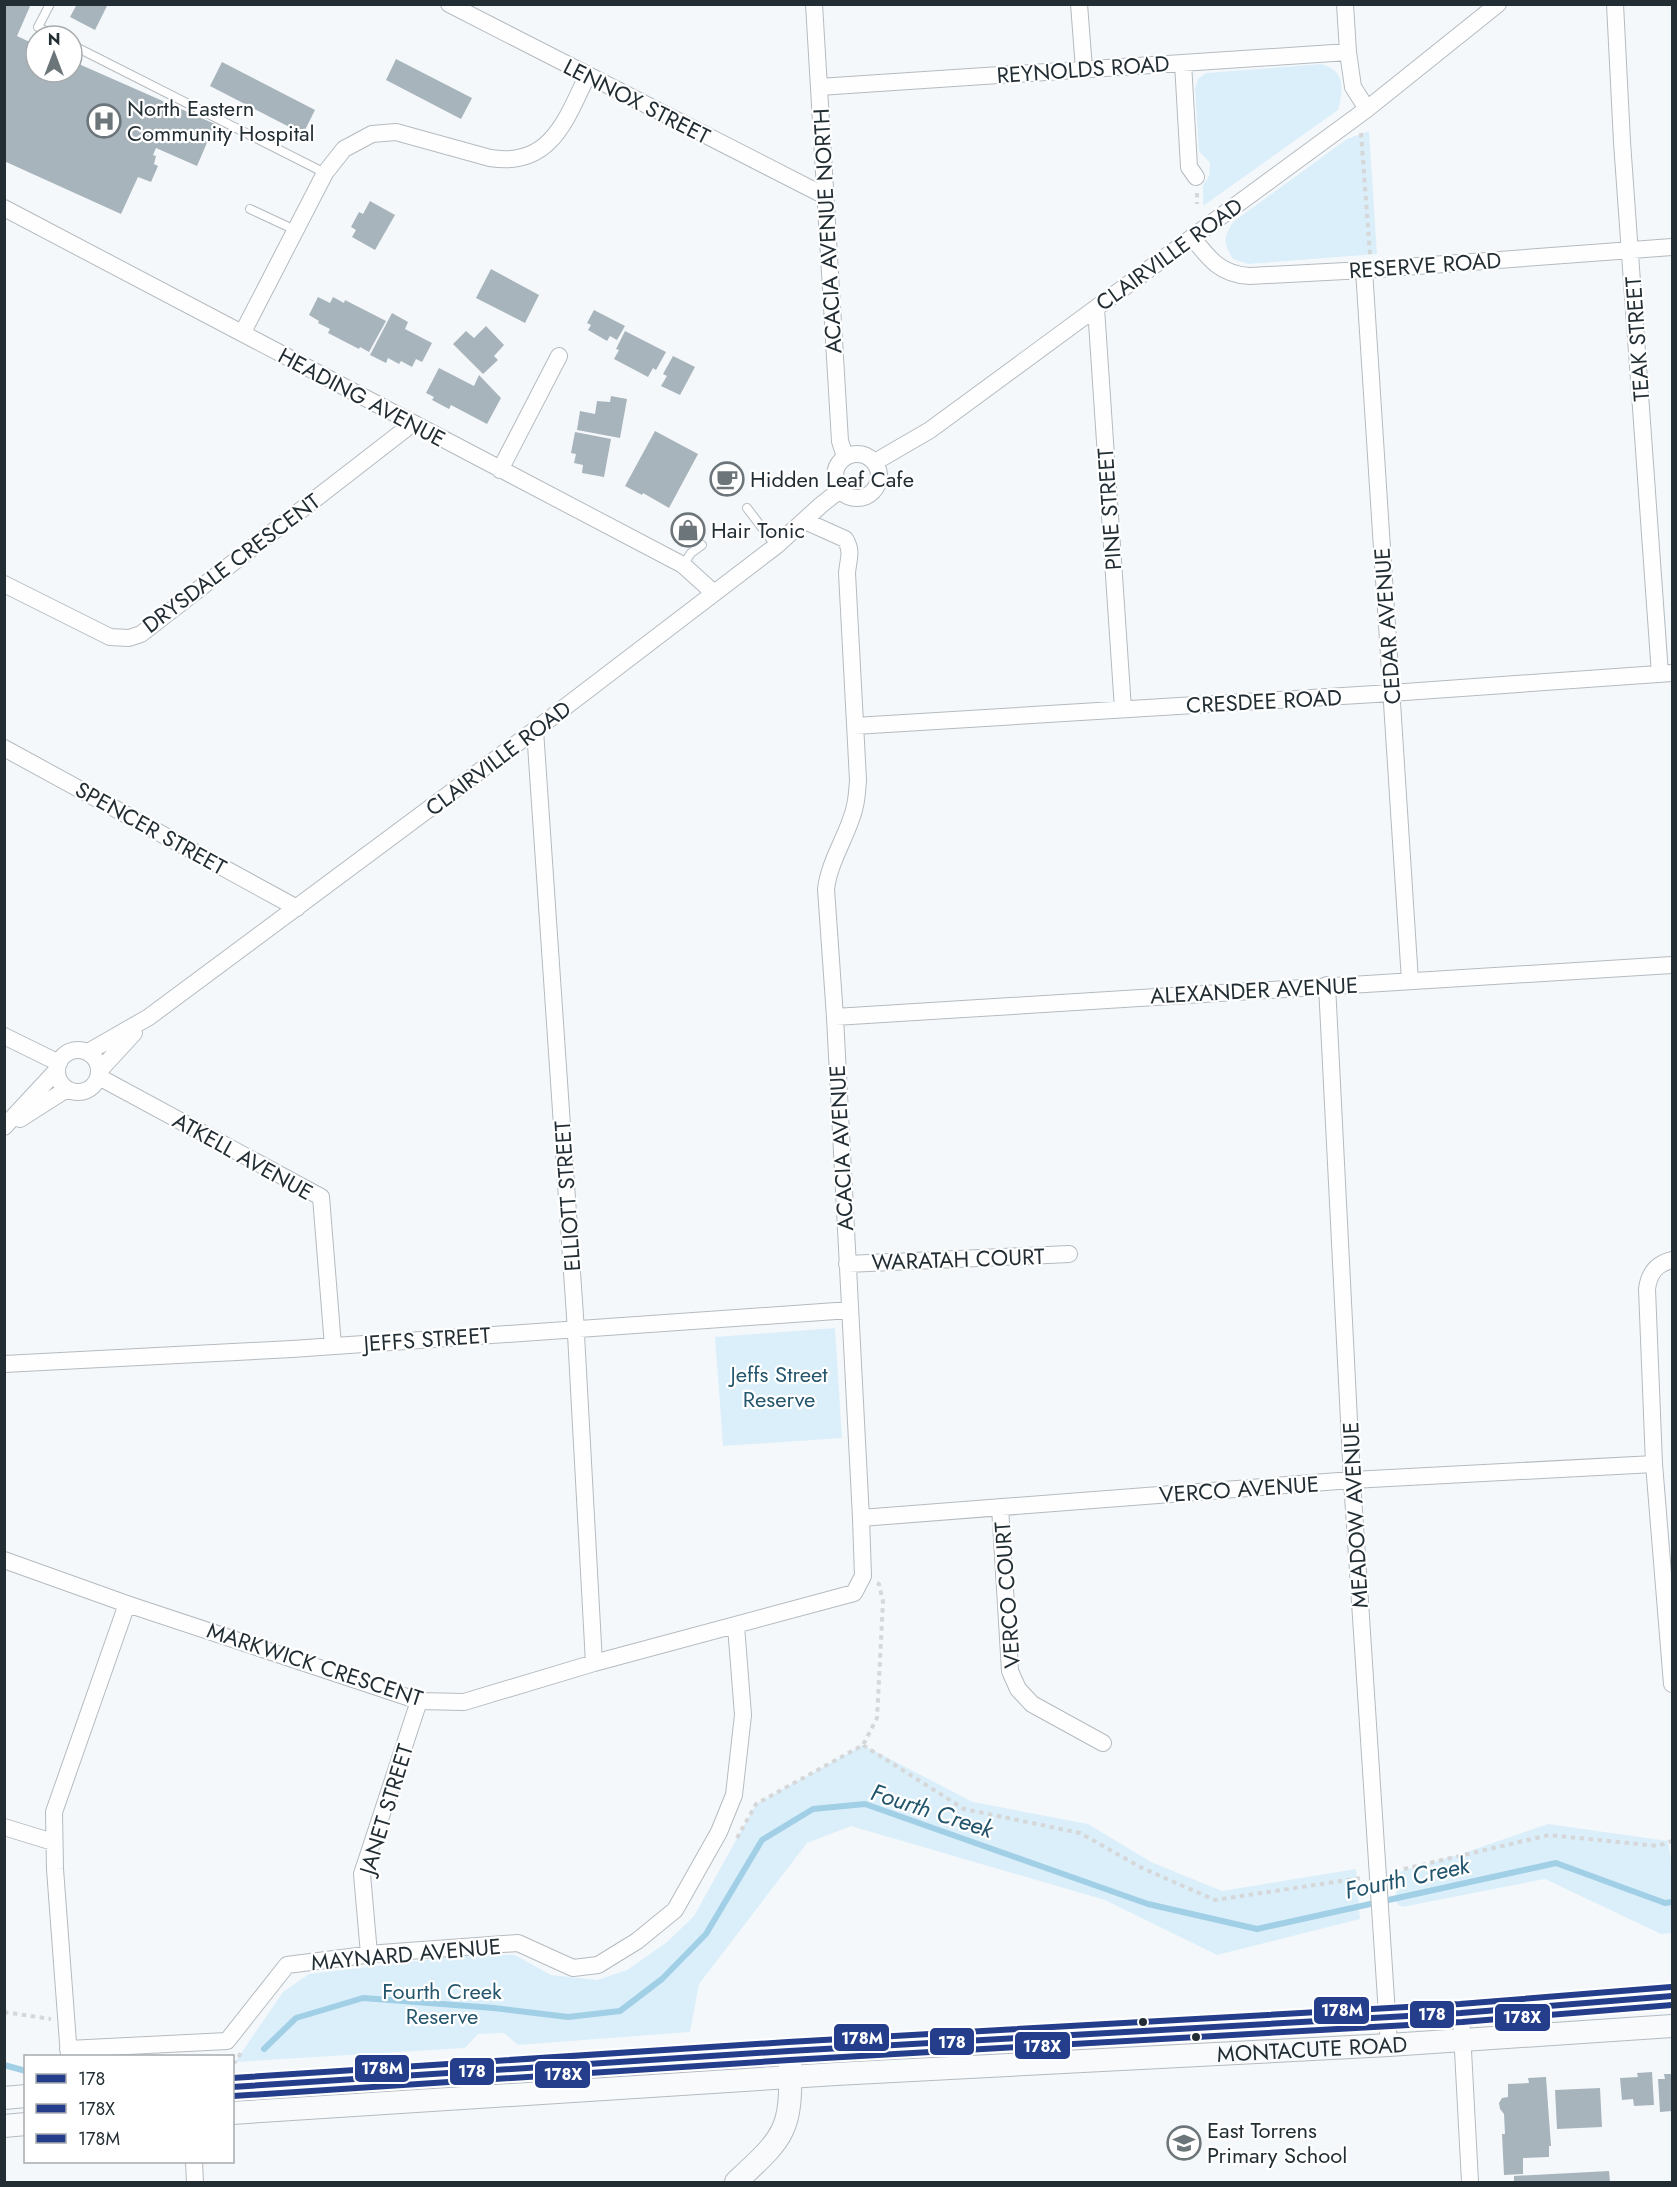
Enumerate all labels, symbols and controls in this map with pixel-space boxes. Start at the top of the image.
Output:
north arrow [24,24,84,84]
text: N [48,28,60,51]
street label: REYNOLDS ROAD [995,47,1171,91]
street label: LENNOX STREET [558,50,717,152]
place label: North Eastern Community Hospital [127,92,315,149]
hospital icon: North Eastern Community Hospital [86,103,122,139]
street label: ACACIA AVENUE NORTH [805,108,849,354]
street label: CLAIRVILLE ROAD [1089,190,1249,318]
street label: RESERVE ROAD [1348,244,1502,286]
street label: TEAK STREET [1617,275,1657,402]
street label: HEADING AVENUE [273,339,451,455]
street label: PINE STREET [1089,446,1129,571]
cafe icon: Hidden Leaf Cafe [709,461,745,497]
place label: Hidden Leaf Cafe [750,463,914,495]
street label: DRYSDALE CRESCENT [135,485,327,641]
shop icon: Hair Tonic [670,512,706,548]
place label: Hair Tonic [711,514,805,546]
street label: CEDAR AVENUE [1366,547,1408,705]
street label: CRESDEE ROAD [1185,681,1343,721]
street label: CLAIRVILLE ROAD [419,693,577,823]
street label: SPENCER STREET [70,773,233,883]
street label: ALEXANDER AVENUE [1149,969,1359,1011]
street label: ACACIA AVENUE [821,1064,861,1232]
street label: ATKELL AVENUE [167,1104,319,1208]
street label: ELLIOTT STREET [546,1119,588,1272]
street label: WARATAH COURT [871,1240,1046,1278]
street label: JEFFS STREET [360,1319,492,1360]
park label: Jeffs Street Reserve [727,1358,828,1415]
street label: MEADOW AVENUE [1334,1421,1376,1609]
street label: VERCO AVENUE [1158,1467,1320,1511]
street label: VERCO COURT [986,1520,1028,1669]
street label: MARKWICK CRESCENT [203,1614,428,1714]
street label: JANET STREET [350,1739,421,1881]
water label: Fourth Creek [866,1774,999,1847]
water label: Fourth Creek [1341,1847,1474,1908]
street label: MAYNARD AVENUE [310,1930,502,1978]
park label: Fourth Creek Reserve [382,1975,502,2032]
line badge: 178M [1313,1996,1370,2025]
text: 178M [1321,1999,1363,2022]
line badge: 178 [1409,2000,1455,2029]
text: 178 [1418,2003,1446,2026]
line badge: 178X [1494,2003,1551,2032]
text: 178X [1503,2006,1541,2029]
unlabelled marker [1137,2016,1149,2028]
line badge: 178M [833,2023,890,2052]
text: 178M [841,2027,883,2050]
line badge: 178 [929,2027,975,2056]
street label: MONTACUTE ROAD [1216,2028,1408,2070]
text: 178 [938,2031,966,2054]
line badge: 178X [1014,2031,1071,2060]
unlabelled marker [1190,2031,1202,2043]
text: 178X [1023,2035,1061,2058]
line badge: 178M [354,2054,410,2083]
legend [24,2055,234,2163]
text: 178M [361,2057,403,2080]
line badge: 178 [449,2057,495,2086]
text: 178 [458,2060,486,2083]
line badge: 178X [534,2060,591,2089]
text: 178X [544,2063,582,2086]
text: 178 [78,2066,105,2092]
text: 178X [78,2096,115,2122]
place label: East Torrens Primary School [1207,2114,1347,2171]
school or university icon: East Torrens Primary School [1166,2125,1202,2161]
text: 178M [78,2126,120,2152]

